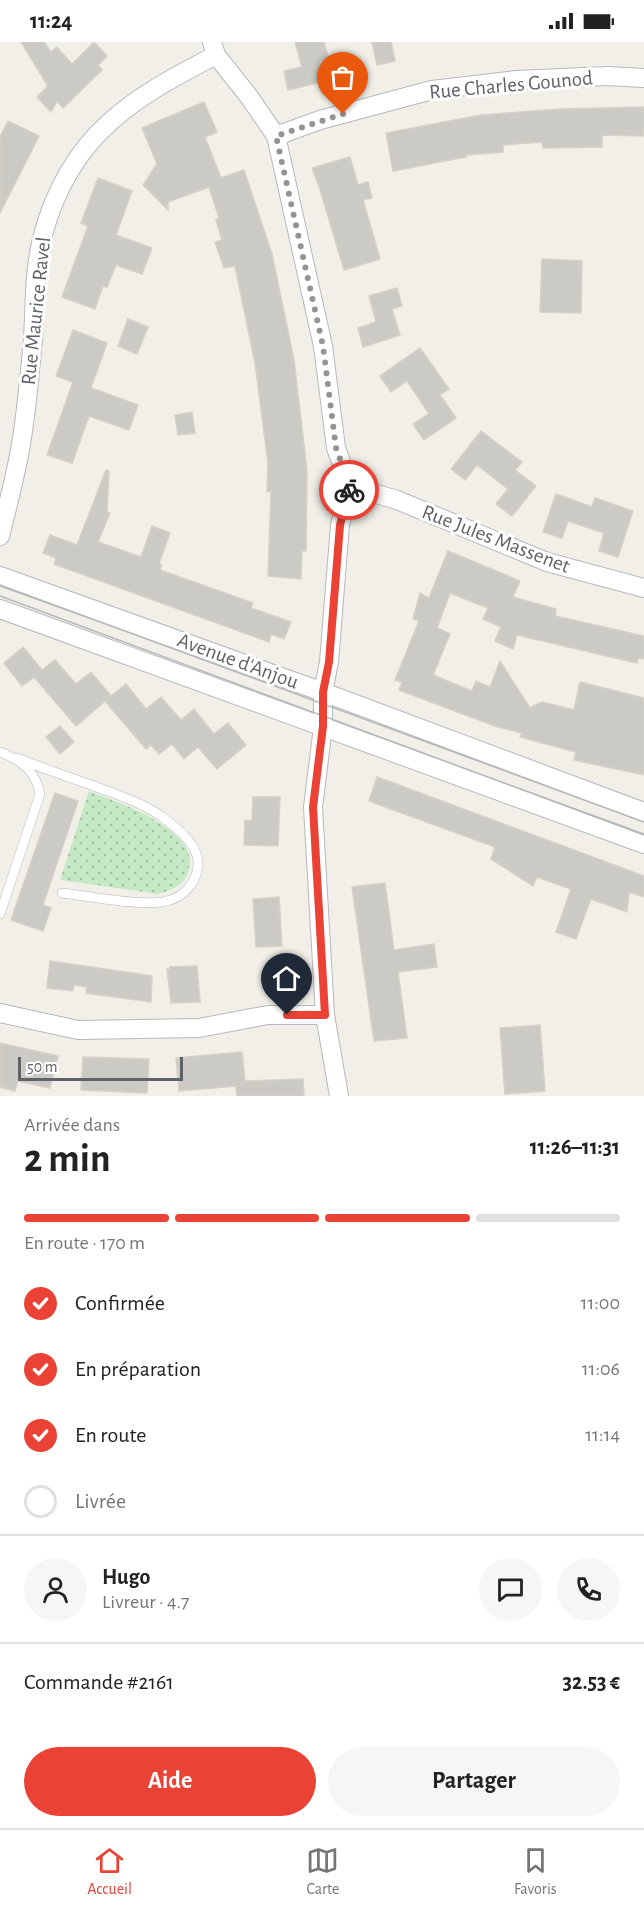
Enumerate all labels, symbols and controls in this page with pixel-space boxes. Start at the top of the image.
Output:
text: 11:24 [30,10,72,32]
pin [317,52,368,114]
icon: bag [326,61,359,94]
street label: Rue Charles Gounod [428,67,594,103]
street label: Rue Maurice Ravel [18,236,54,386]
courier [319,460,379,520]
icon: bike [333,474,366,507]
street label: Rue Jules Massenet [419,501,573,577]
street label: Avenue d'Anjou [175,629,302,693]
pin [261,953,312,1015]
icon: home [270,962,303,995]
scale bar [18,1054,183,1082]
text: 50 m [27,1059,58,1075]
text: Arrivée dans [24,1115,120,1135]
text: 11:26–11:31 [530,1136,620,1158]
text: 2 min [24,1140,111,1179]
text: En route · 170 m [24,1233,145,1253]
icon: check [24,1287,57,1320]
text: Confirmée [75,1292,165,1314]
text: 11:00 [581,1293,620,1313]
icon: check [24,1353,57,1386]
text: En préparation [75,1358,201,1380]
text: 11:06 [582,1359,620,1379]
icon: check [24,1419,57,1452]
text: En route [75,1424,146,1446]
text: 11:14 [585,1425,620,1445]
text: Livrée [75,1490,126,1512]
button: person [24,1558,87,1621]
button: chat [479,1558,542,1621]
button: phone [557,1558,620,1621]
text: Hugo [102,1566,150,1588]
text: Livreur · 4.7 [102,1592,189,1612]
text: Commande #2161 [24,1671,174,1693]
text: 32.53 € [563,1671,620,1693]
button: Aide [24,1747,316,1816]
button: Partager [328,1747,620,1816]
tab: Accueil [87,1844,132,1899]
tab: Carte [306,1844,339,1899]
tab: Favoris [514,1844,557,1899]

